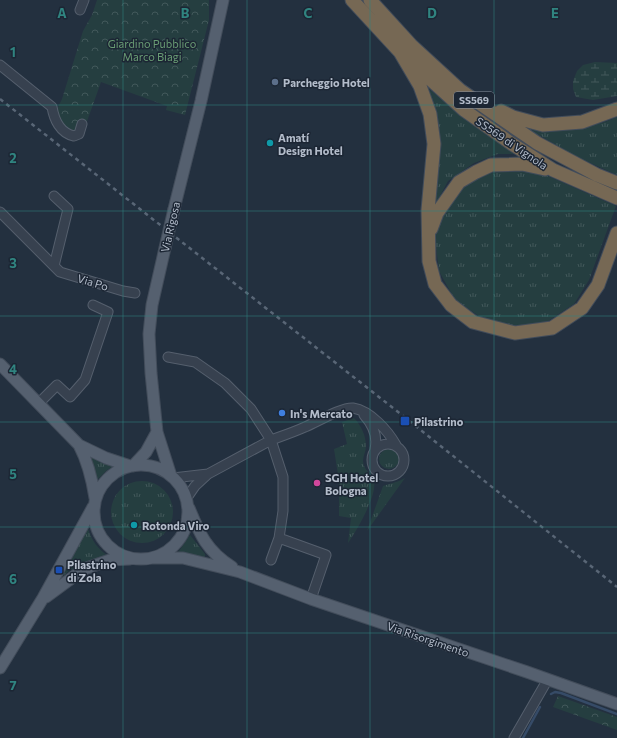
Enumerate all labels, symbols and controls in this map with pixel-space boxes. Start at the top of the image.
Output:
text: A [57,5,67,21]
text: B [181,5,190,21]
text: C [304,5,313,21]
text: D [427,5,437,21]
text: E [551,5,559,21]
park label: Giardino Pubblico Marco Biagi [108,37,197,63]
text: 1 [10,44,16,60]
place label: Parcheggio Hotel [283,76,370,89]
marker: Parcheggio Hotel [270,77,280,87]
road number: SS569 [454,92,494,108]
street label: SS569 di Vignola [474,114,550,172]
place label: Amatí Design Hotel [278,131,343,157]
marker: Amatí Design Hotel [265,138,275,148]
text: 2 [9,150,17,166]
street label: Via Rigosa [158,200,182,254]
text: 3 [9,255,17,271]
street label: Via Po [76,271,110,293]
text: 4 [9,361,17,377]
place label: In's Mercato [290,407,353,420]
marker: In's Mercato [277,408,287,418]
marker: Pilastrino [399,415,411,427]
place label: Pilastrino [414,415,464,428]
text: 5 [9,466,17,482]
place label: SGH Hotel Bologna [325,471,378,497]
marker: SGH Hotel Bologna [312,478,322,488]
place label: Rotonda Viro [142,519,210,532]
marker: Rotonda Viro [129,520,139,530]
place label: Pilastrino di Zola [67,558,117,584]
marker: Pilastrino di Zola [54,565,64,575]
text: 6 [9,571,17,587]
street label: Via Risorgimento [385,619,471,659]
text: 7 [9,677,17,693]

